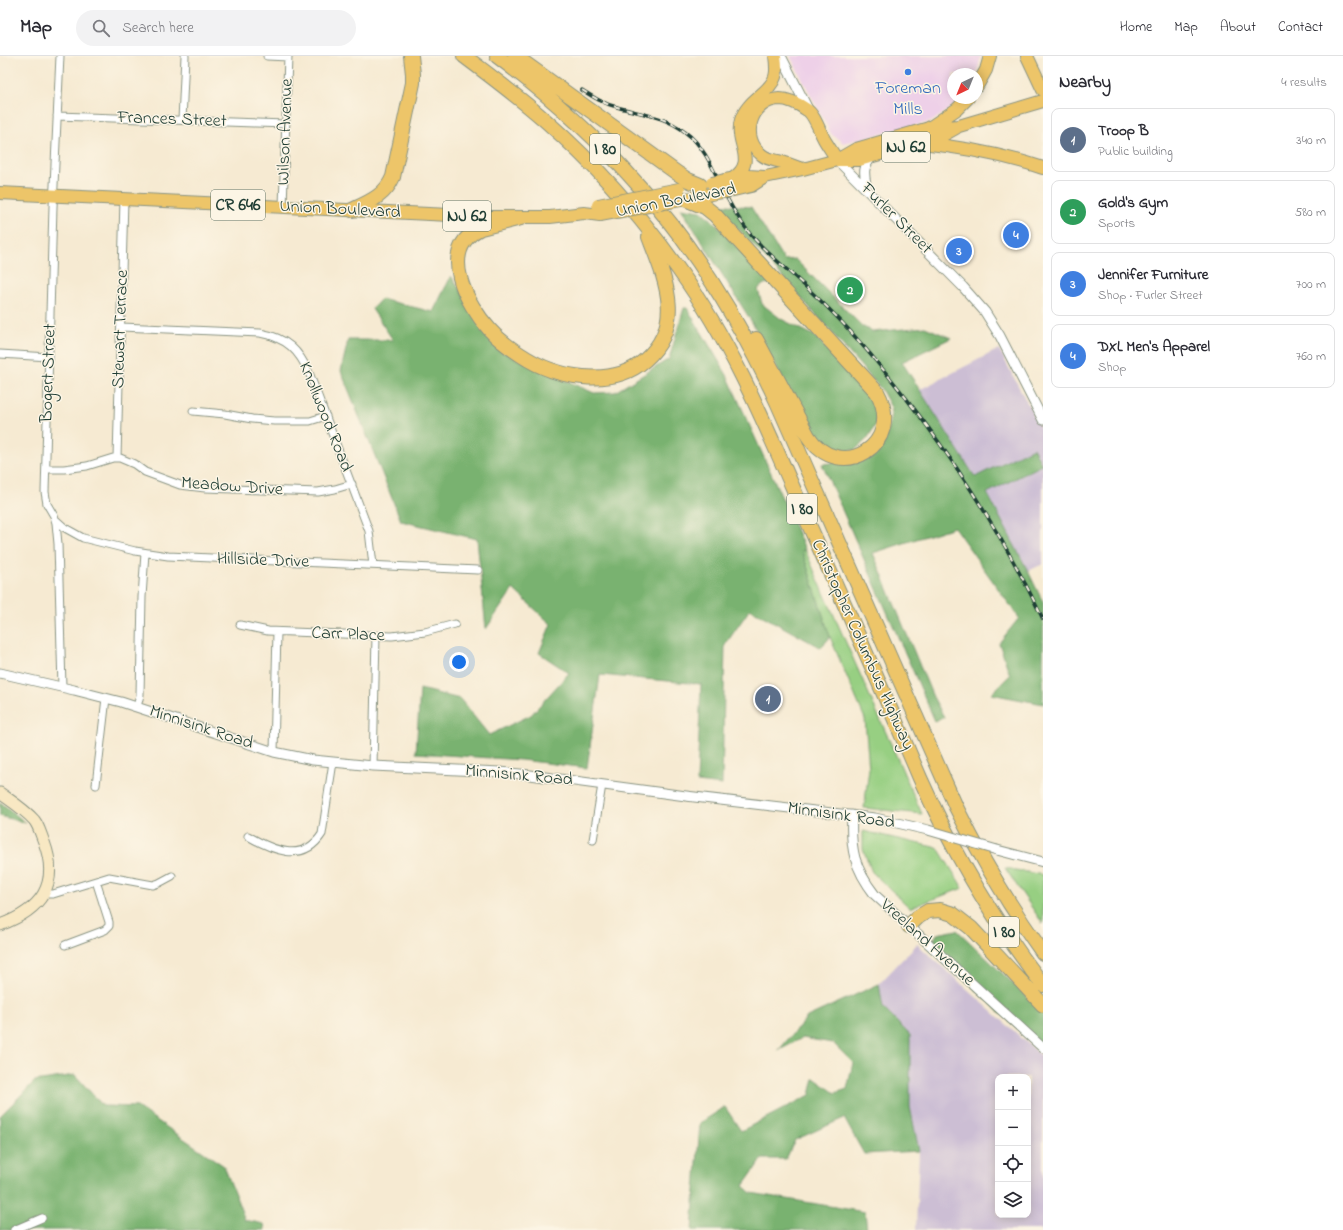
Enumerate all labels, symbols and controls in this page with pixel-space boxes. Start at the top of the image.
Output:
search box [76,10,356,46]
text: Map [20,14,52,41]
icon: search [90,17,112,39]
text: Search here [122,17,194,39]
text: Home [1120,17,1152,38]
text: Map [1174,17,1198,38]
text: About [1220,17,1256,38]
text: Contact [1278,17,1323,38]
marker: Foreman Mills [903,67,913,77]
north arrow [947,68,983,104]
text: Nearby [1059,70,1111,95]
text: 4 results [1281,73,1327,92]
place label: Foreman Mills [874,76,941,123]
street label: Wilson Avenue [271,77,301,186]
street label: Frances Street [116,105,227,135]
text: Troop B [1098,120,1149,142]
text: 1 [1071,131,1075,150]
text: 340 m [1296,131,1326,150]
road number: NJ 62 [882,132,930,162]
road number: I 80 [590,134,620,164]
text: Public building [1098,142,1173,161]
street label: Furler Street [853,176,938,261]
street label: Union Boulevard [614,177,738,225]
road number: CR 646 [211,190,265,220]
text: Gold's Gym [1098,192,1168,214]
street label: Union Boulevard [279,194,401,226]
road number: NJ 62 [443,201,491,231]
text: 2 [1070,203,1076,222]
text: 580 m [1295,203,1326,222]
text: Sports [1098,214,1135,233]
pin: 4 [1003,220,1029,250]
pin: 3 [946,236,972,266]
text: Jennifer Furniture [1098,264,1209,286]
street label: Stewart Terrace [106,268,136,389]
pin: 2 [837,275,863,305]
text: 3 [1070,275,1076,294]
text: 700 m [1296,275,1326,294]
text: Shop · Furler Street [1098,286,1203,305]
street label: Bogert Street [34,323,65,424]
text: DXL Men's Apparel [1098,336,1210,358]
text: 4 [1070,347,1076,366]
text: 760 m [1296,347,1326,366]
street label: Knollwood Road [291,358,359,476]
text: Shop [1098,358,1126,377]
street label: Meadow Drive [180,470,285,504]
road number: I 80 [787,494,817,524]
street label: Christopher Columbus Highway [803,535,920,755]
street label: Hillside Drive [216,546,311,576]
street label: Carr Place [311,621,386,649]
your location [449,652,469,672]
pin: 1 [755,684,781,714]
street label: Minnisink Road [146,699,256,757]
street label: Minnisink Road [464,758,574,794]
street label: Minnisink Road [786,796,896,836]
street label: Vreeland Avenue [873,892,981,994]
road number: I 80 [989,917,1019,947]
map controls [995,1074,1031,1218]
button: + [995,1074,1031,1110]
button: − [995,1110,1031,1146]
button: locate [995,1146,1031,1182]
button: layers [995,1182,1031,1218]

